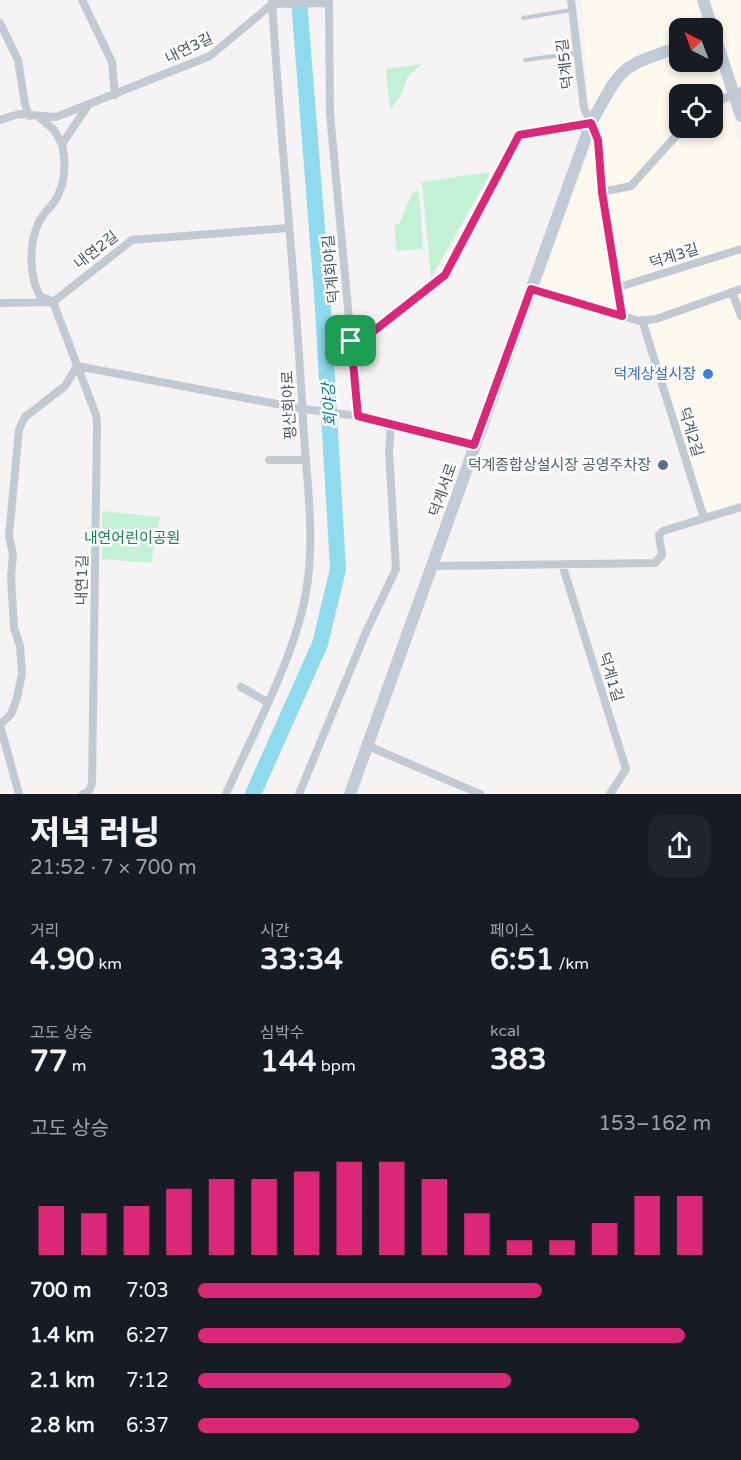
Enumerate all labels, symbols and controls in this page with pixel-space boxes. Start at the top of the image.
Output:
north arrow [669,18,723,72]
map controls [669,18,723,138]
street label: 내연3길 [162,29,216,67]
street label: 덕계5길 [553,38,577,90]
button: locate [669,84,723,138]
street label: 내연2길 [70,227,122,273]
street label: 덕계회야길 [319,234,343,304]
street label: 덕계3길 [647,240,701,272]
pin [325,315,376,366]
icon: arrive [334,324,367,357]
place label: 덕계상설시장 [613,365,696,383]
marker: 덕계상설시장 [701,367,715,381]
street label: 평산회야로 [278,370,300,440]
water label: 회야강 [319,380,341,428]
street label: 덕계2길 [675,405,707,459]
place label: 덕계종합상설시장 공영주차장 [468,456,651,474]
marker: 덕계종합상설시장 공영주차장 [656,458,670,472]
street label: 덕계서로 [426,461,460,519]
park label: 내연어린이공원 [84,529,180,547]
street label: 내연1길 [73,554,91,606]
street label: 덕계1길 [595,650,627,704]
text: 저녁 러닝 [30,814,160,853]
button: share [648,814,711,877]
text: 21:52 · 7 × 700 m [30,856,197,880]
text: 거리 [30,921,59,941]
text: 시간 [260,921,289,941]
text: 페이스 [490,921,534,941]
text: 4.90 [30,941,94,978]
text: 33:34 [260,941,343,978]
text: 6:51 [490,941,554,978]
text: km [94,954,122,974]
text: /km [554,954,589,974]
text: kcal [490,1021,520,1041]
text: 고도 상승 [30,1023,93,1043]
text: 심박수 [260,1023,304,1043]
text: 383 [490,1041,547,1078]
text: 77 [30,1043,68,1080]
text: 144 [260,1043,317,1080]
text: m [68,1056,87,1076]
text: bpm [317,1056,356,1076]
text: 153–162 m [598,1112,711,1136]
text: 고도 상승 [30,1117,109,1141]
text: 700 m [30,1279,91,1303]
text: 7:03 [126,1279,169,1303]
text: 1.4 km [30,1324,94,1348]
text: 6:27 [126,1324,169,1348]
text: 2.1 km [30,1369,95,1393]
text: 7:12 [126,1369,169,1393]
text: 2.8 km [30,1414,95,1438]
text: 6:37 [126,1414,169,1438]

